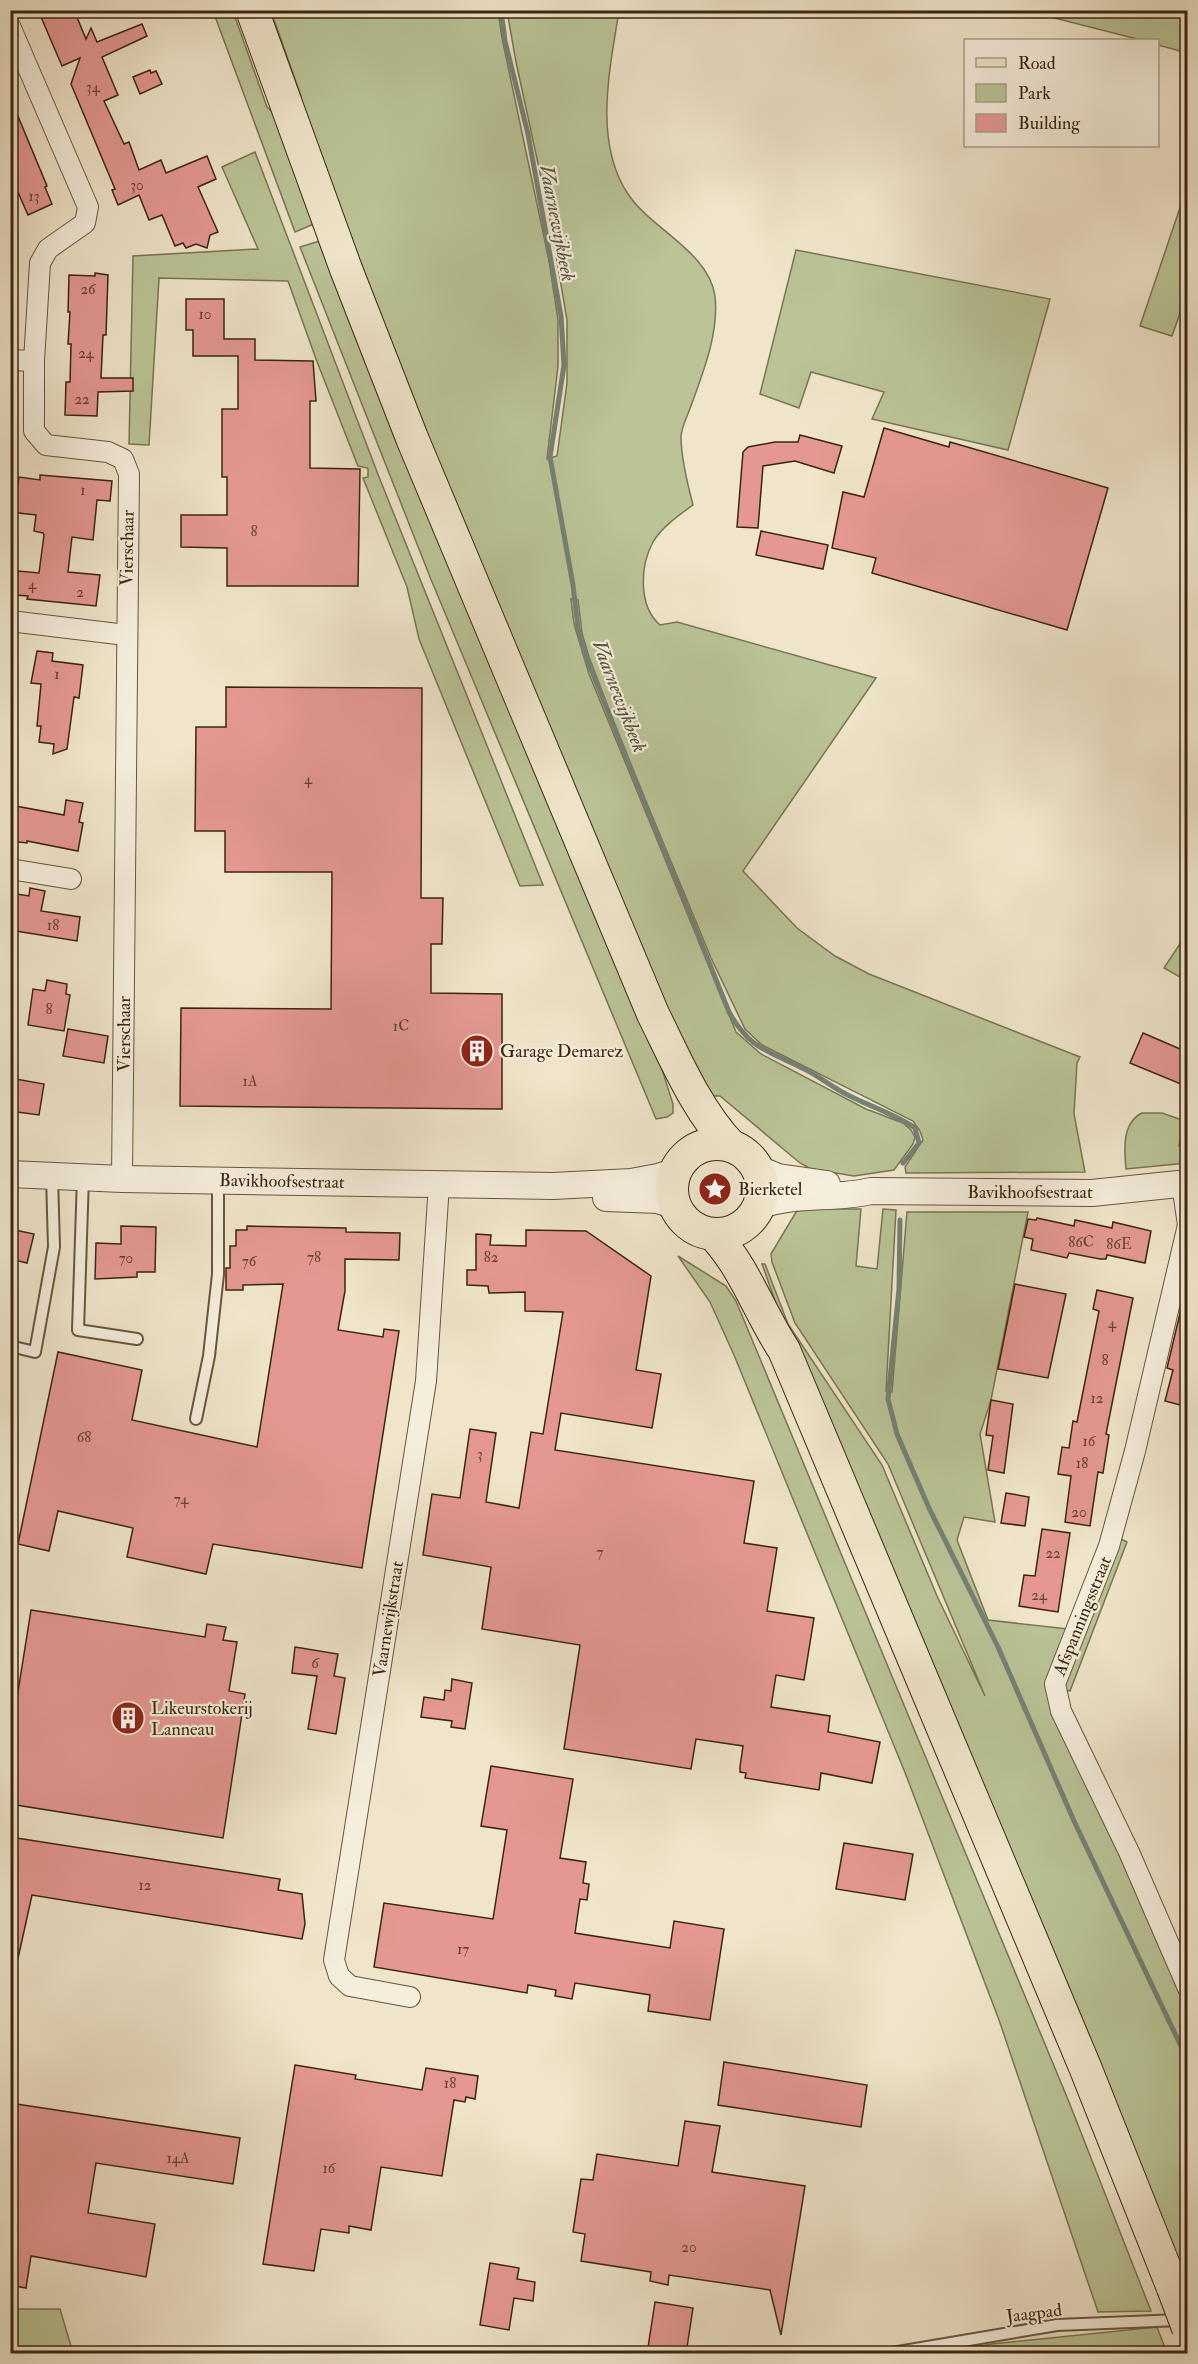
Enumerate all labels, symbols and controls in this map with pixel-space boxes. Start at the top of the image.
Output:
legend [964,39,1159,147]
text: Road [1018,52,1056,75]
house number: 34 [86,78,101,97]
text: Park [1018,82,1051,105]
text: Building [1018,112,1081,135]
water label: Vaarnewijkbeek [534,163,581,284]
house number: 30 [130,176,144,195]
house number: 13 [28,187,40,206]
house number: 26 [80,280,97,299]
house number: 10 [199,305,211,324]
house number: 24 [78,344,95,363]
house number: 22 [74,390,90,409]
house number: 1 [80,481,86,500]
street label: Vierschaar [115,510,140,586]
house number: 8 [250,522,258,541]
house number: 4 [28,575,37,594]
house number: 2 [76,583,84,602]
water label: Vaarnewijkbeek [587,636,652,756]
house number: 1 [54,665,60,684]
house number: 4 [304,770,313,789]
house number: 18 [47,916,59,935]
street label: Vierschaar [113,996,136,1072]
house number: 8 [45,1000,53,1019]
house number: 1C [393,1017,409,1036]
building icon: Garage Demarez [459,1033,495,1069]
place label: Garage Demarez [500,1040,624,1063]
house number: 1A [243,1072,258,1091]
street label: Bavikhoofsestraat [219,1169,345,1194]
place icon: Bierketel [697,1171,733,1207]
place label: Bierketel [738,1178,803,1201]
street label: Bavikhoofsestraat [967,1181,1093,1204]
house number: 86C [1068,1233,1094,1252]
house number: 86E [1106,1235,1132,1254]
house number: 78 [307,1248,321,1267]
house number: 82 [484,1248,499,1267]
house number: 70 [119,1249,133,1268]
house number: 76 [242,1252,258,1271]
house number: 4 [1108,1314,1117,1333]
house number: 8 [1101,1351,1109,1370]
house number: 12 [1091,1389,1104,1408]
house number: 68 [77,1428,91,1447]
house number: 16 [1083,1432,1097,1451]
house number: 3 [477,1445,483,1464]
house number: 18 [1076,1454,1088,1473]
house number: 74 [174,1490,189,1509]
house number: 20 [1071,1503,1087,1522]
house number: 7 [597,1543,604,1562]
house number: 22 [1045,1544,1061,1563]
street label: Afspanningsstraat [1048,1553,1117,1680]
street label: Vaarnewijkstraat [368,1559,409,1679]
house number: 24 [1031,1586,1048,1605]
house number: 6 [311,1654,320,1673]
place label: Likeurstokerij Lanneau [151,1697,253,1741]
building icon: Likeurstokerij Lanneau [110,1700,146,1736]
house number: 12 [139,1876,152,1895]
house number: 17 [457,1940,469,1959]
house number: 18 [444,2074,456,2093]
house number: 14A [167,2149,190,2168]
house number: 16 [323,2159,337,2178]
house number: 20 [681,2238,697,2257]
street label: Jaagpad [1004,2299,1063,2328]

